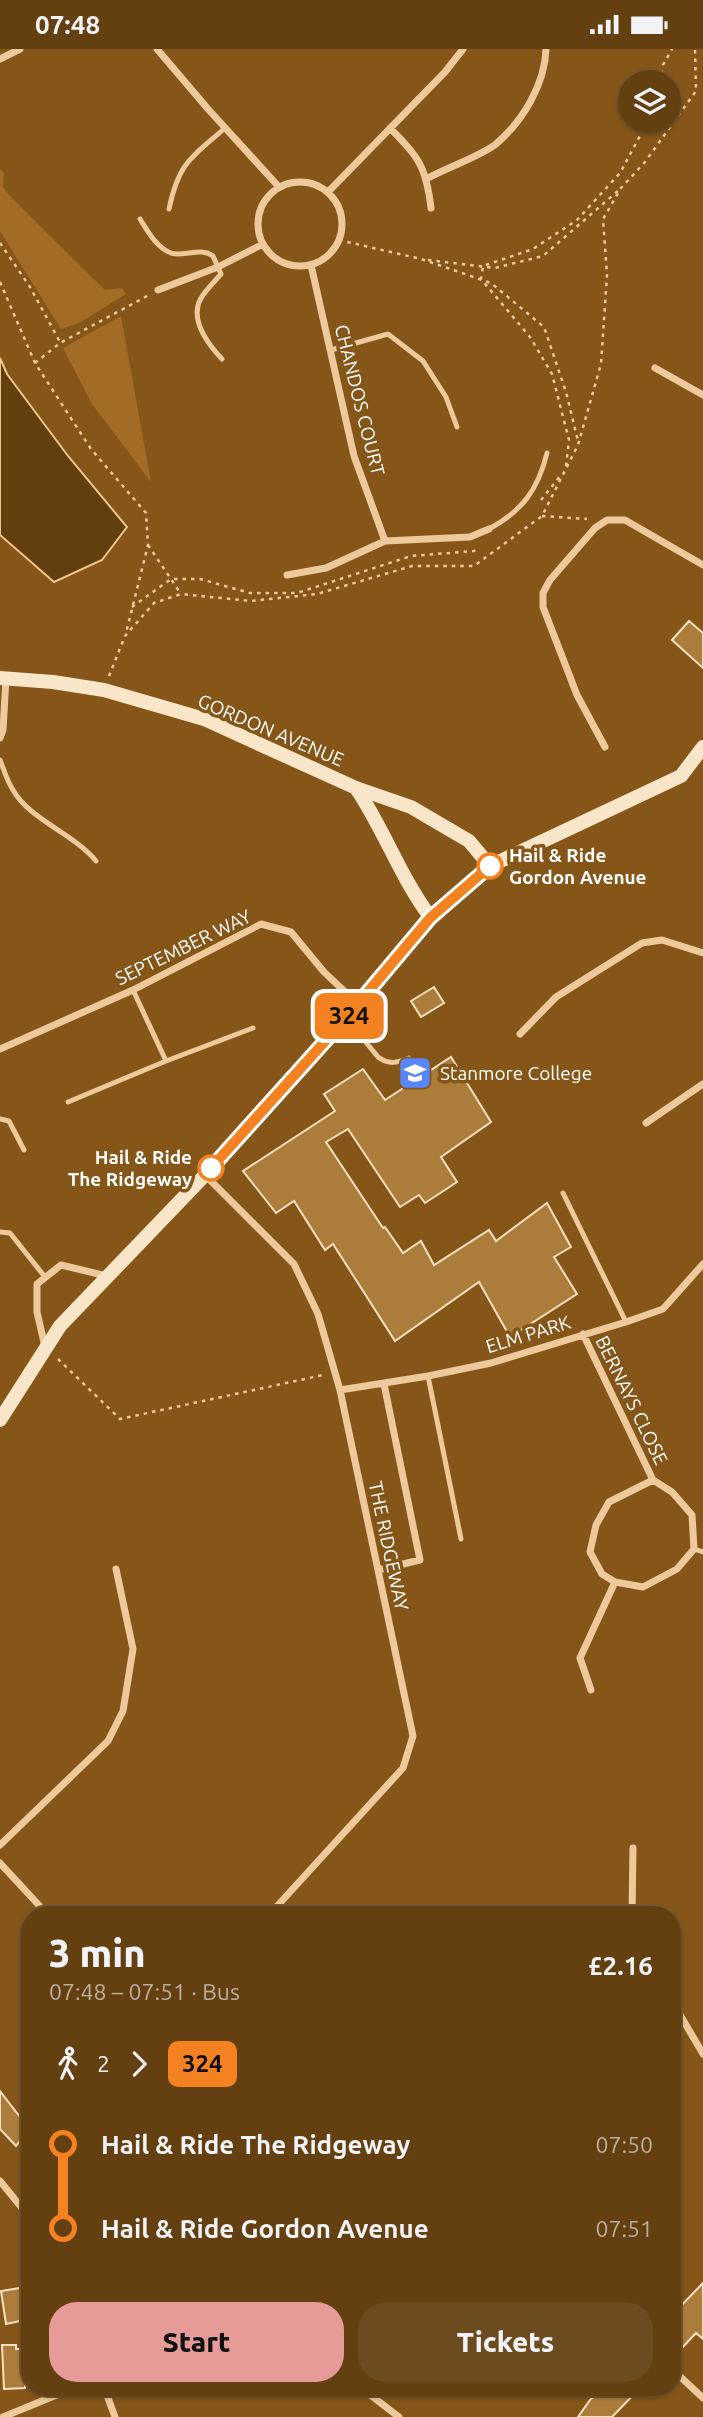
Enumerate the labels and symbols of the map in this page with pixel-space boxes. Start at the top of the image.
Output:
street label: CHANDOS COURT [331,322,390,478]
street label: GORDON AVENUE [195,689,347,771]
place label: Hail & Ride Gordon Avenue [509,844,647,888]
marker: Hail & Ride Gordon Avenue [477,853,503,879]
street label: SEPTEMBER WAY [112,905,254,989]
line badge: 324 [309,993,389,1039]
school or university icon: Stanmore College [396,1054,434,1092]
place label: Stanmore College [440,1062,592,1084]
place label: Hail & Ride The Ridgeway [68,1146,192,1190]
marker: Hail & Ride The Ridgeway [198,1155,224,1181]
street label: ELM PARK [483,1311,573,1357]
street label: BERNAYS CLOSE [591,1332,673,1468]
street label: THE RIDGEWAY [365,1479,413,1613]

